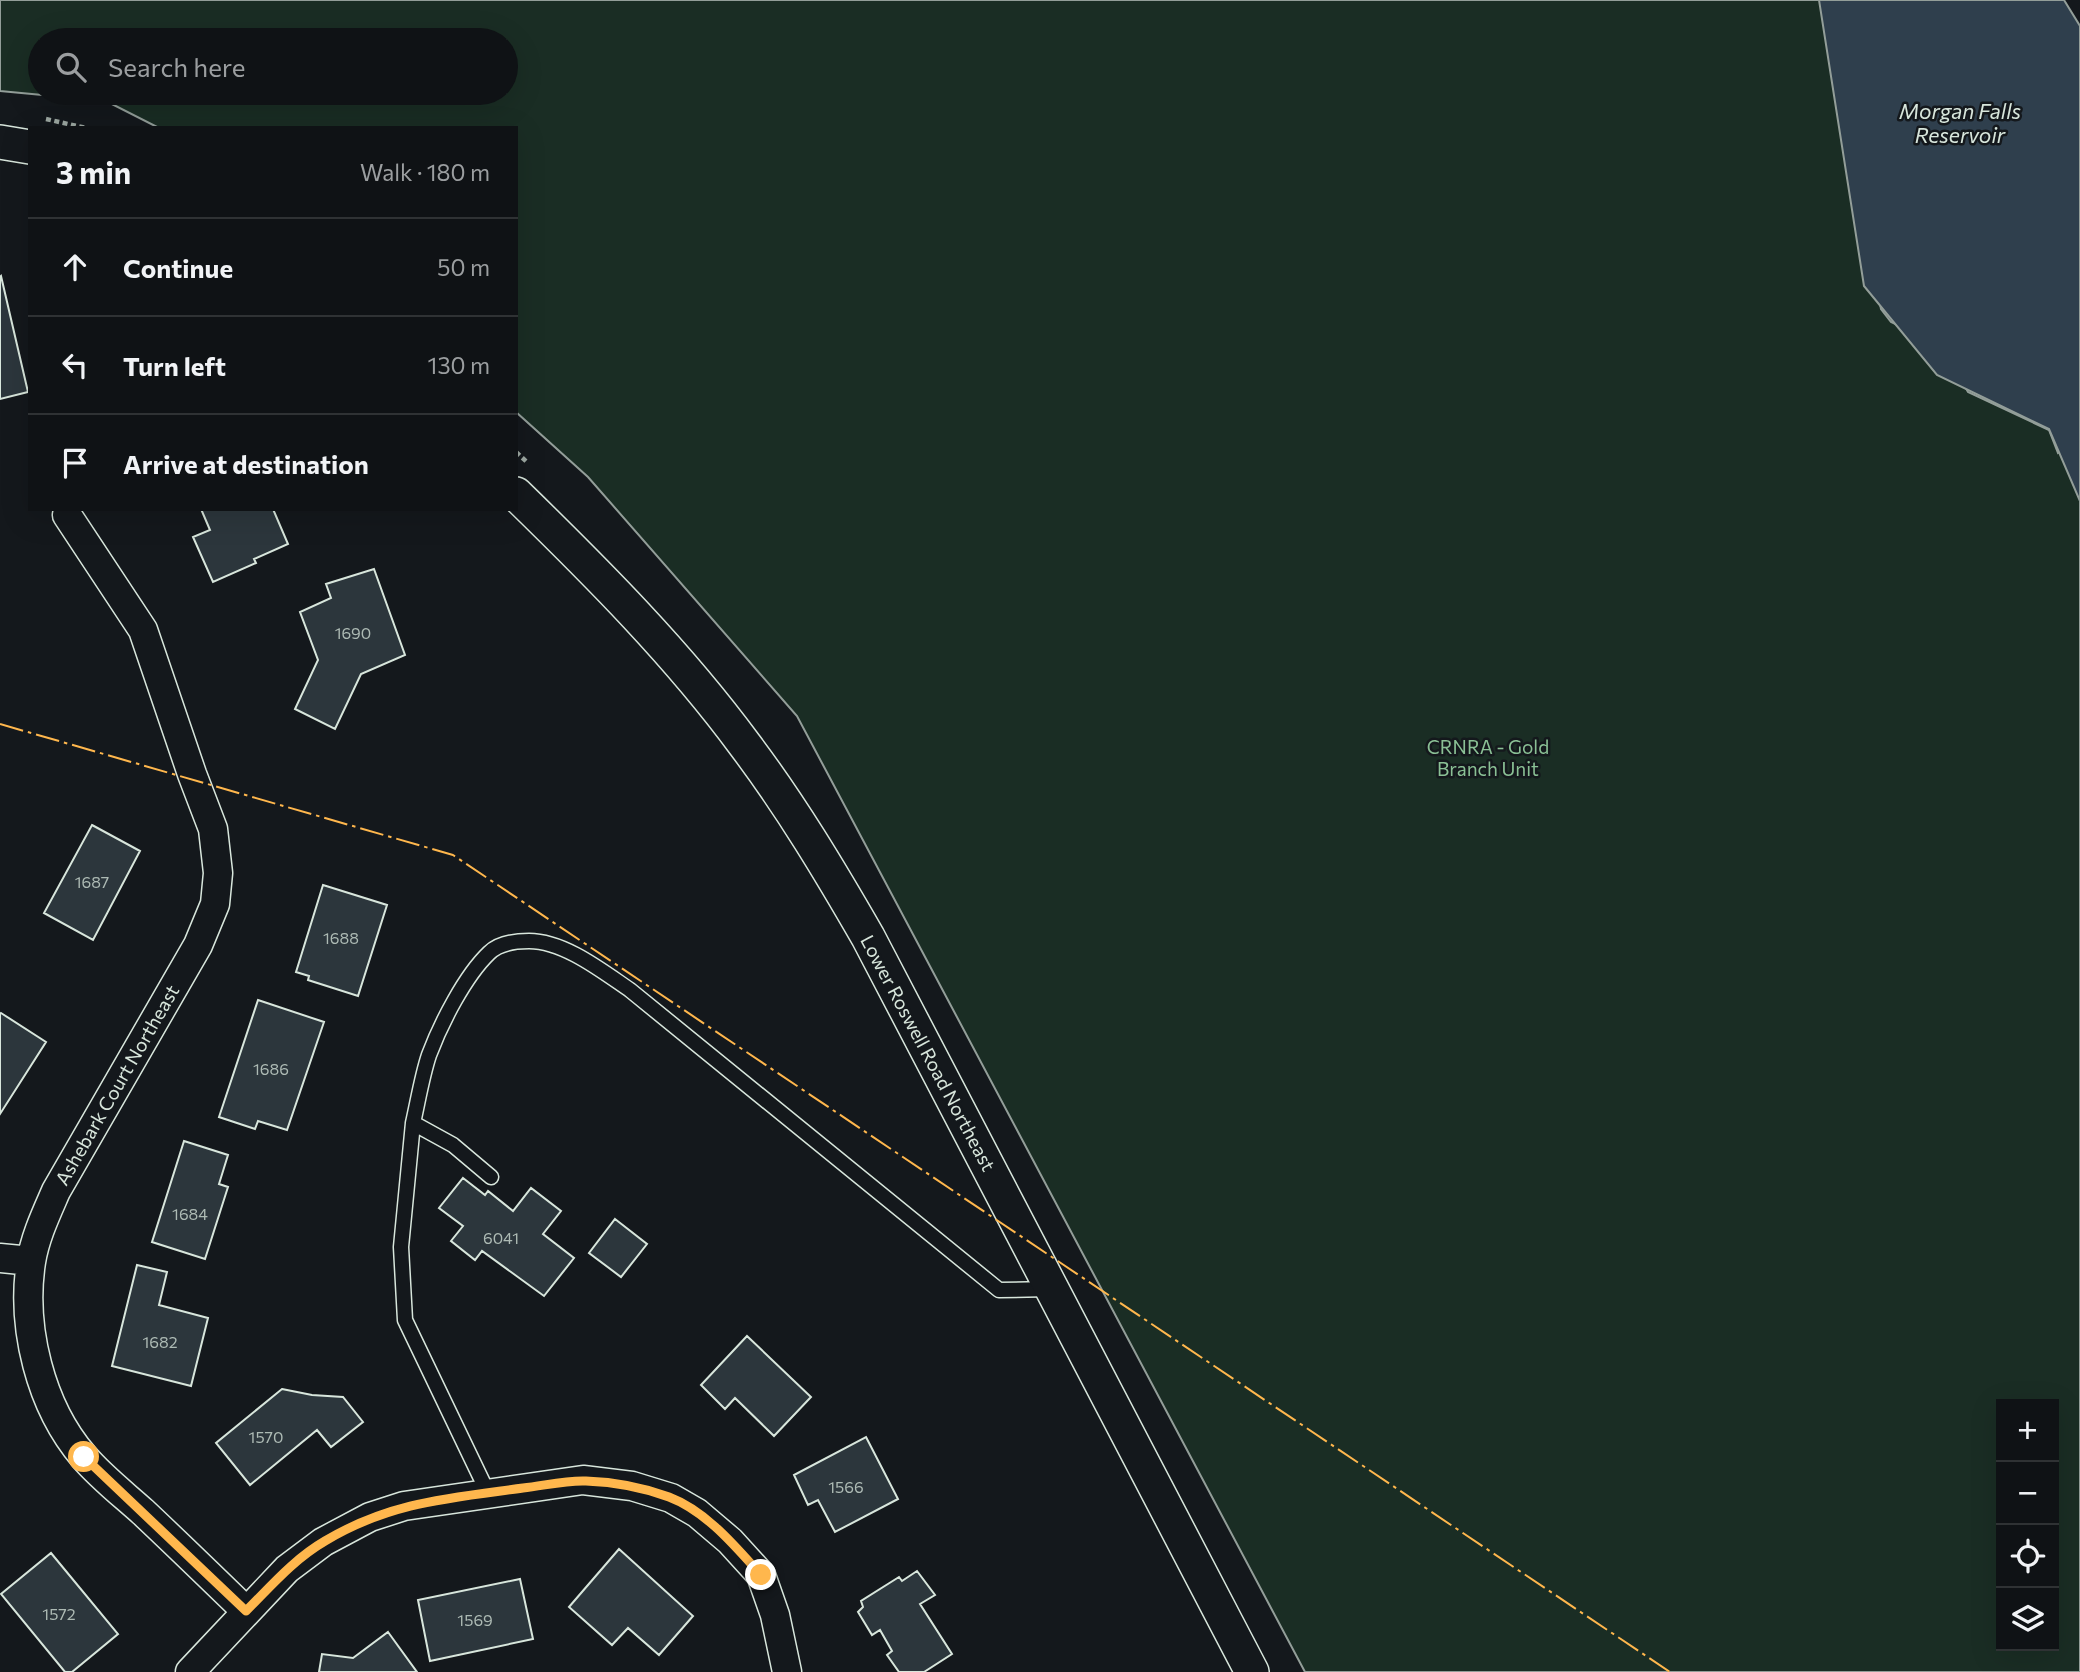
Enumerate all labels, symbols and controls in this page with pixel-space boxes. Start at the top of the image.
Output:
search box [28,28,518,105]
icon: search [52,48,90,86]
text: Search here [108,51,246,82]
water label: Morgan Falls Reservoir [1899,98,2021,147]
text: 3 min [56,153,131,190]
text: Walk · 180 m [360,158,490,186]
icon: ahead [56,248,94,286]
text: Continue [123,252,233,283]
text: 50 m [437,253,490,281]
icon: left [56,346,94,384]
text: Turn left [123,350,226,381]
text: 130 m [428,351,490,379]
icon: arrive [56,444,94,482]
text: Arrive at destination [123,448,369,479]
house number: 1690 [335,623,371,642]
park label: CRNRA - Gold Branch Unit [1427,735,1549,780]
house number: 1687 [75,872,109,891]
house number: 1688 [323,928,359,947]
street label: Lower Roswell Road Northeast [856,931,1001,1175]
street label: Ashebark Court Northeast [50,980,184,1189]
house number: 1686 [253,1059,289,1078]
house number: 1684 [172,1204,208,1223]
house number: 6041 [483,1228,519,1247]
house number: 1682 [142,1332,178,1351]
map controls [1996,1399,2059,1651]
button: + [1996,1399,2059,1462]
house number: 1570 [249,1427,283,1446]
route start [68,1441,99,1472]
button: − [1996,1462,2059,1525]
house number: 1566 [828,1477,864,1496]
button: locate [1996,1525,2059,1588]
route end [745,1559,776,1590]
button: layers [1996,1588,2059,1651]
house number: 1572 [42,1604,76,1623]
house number: 1569 [457,1610,493,1629]

